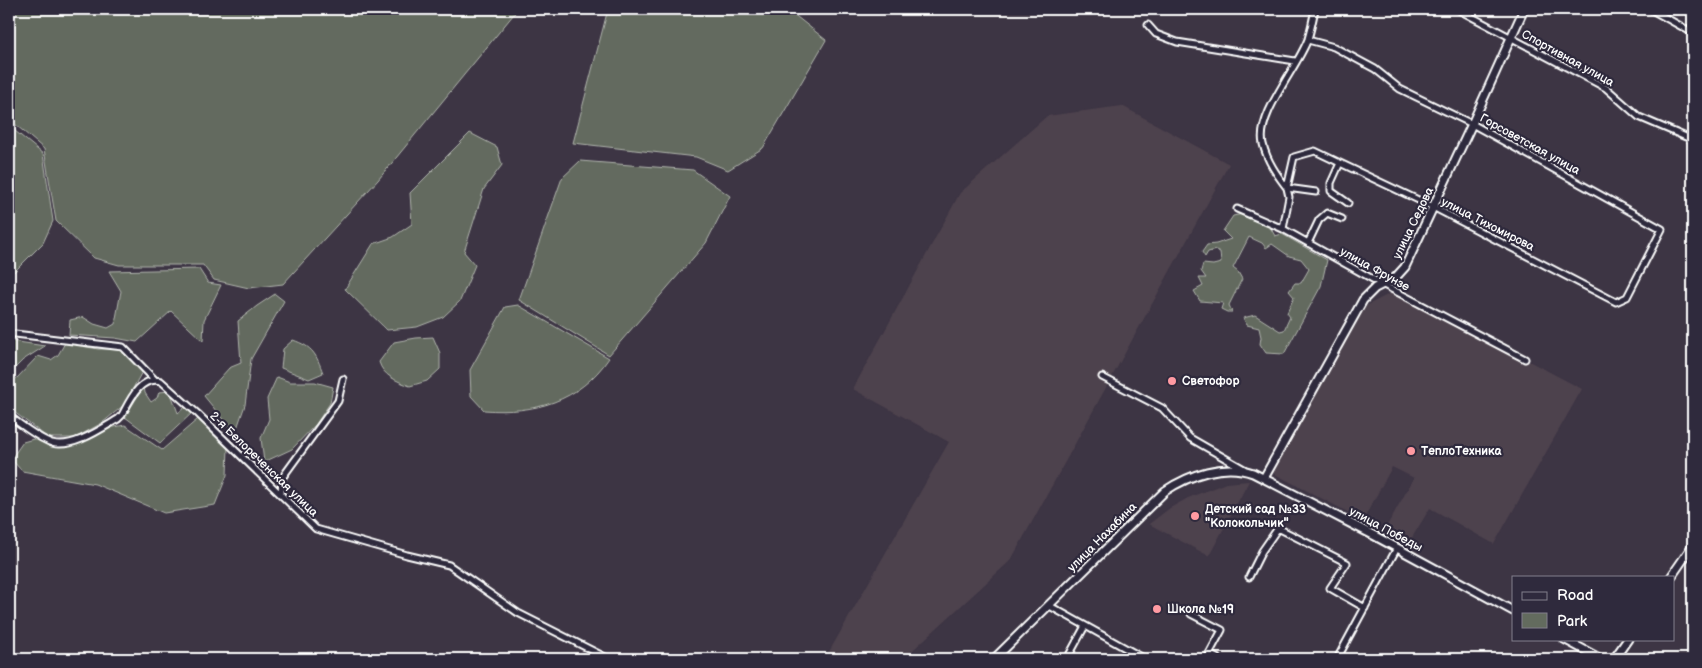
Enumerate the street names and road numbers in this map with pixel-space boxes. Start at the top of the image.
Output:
street label: Спортивная улица [1519,27,1617,90]
street label: Горсоветская улица [1477,111,1583,178]
street label: улица Седова [1390,185,1437,262]
street label: улица Тихомирова [1439,194,1537,254]
street label: улица Фрунзе [1337,244,1412,295]
street label: 2-я Белореченская улица [206,409,321,520]
street label: улица Нахабина [1065,500,1140,575]
street label: улица Победы [1347,504,1425,555]

